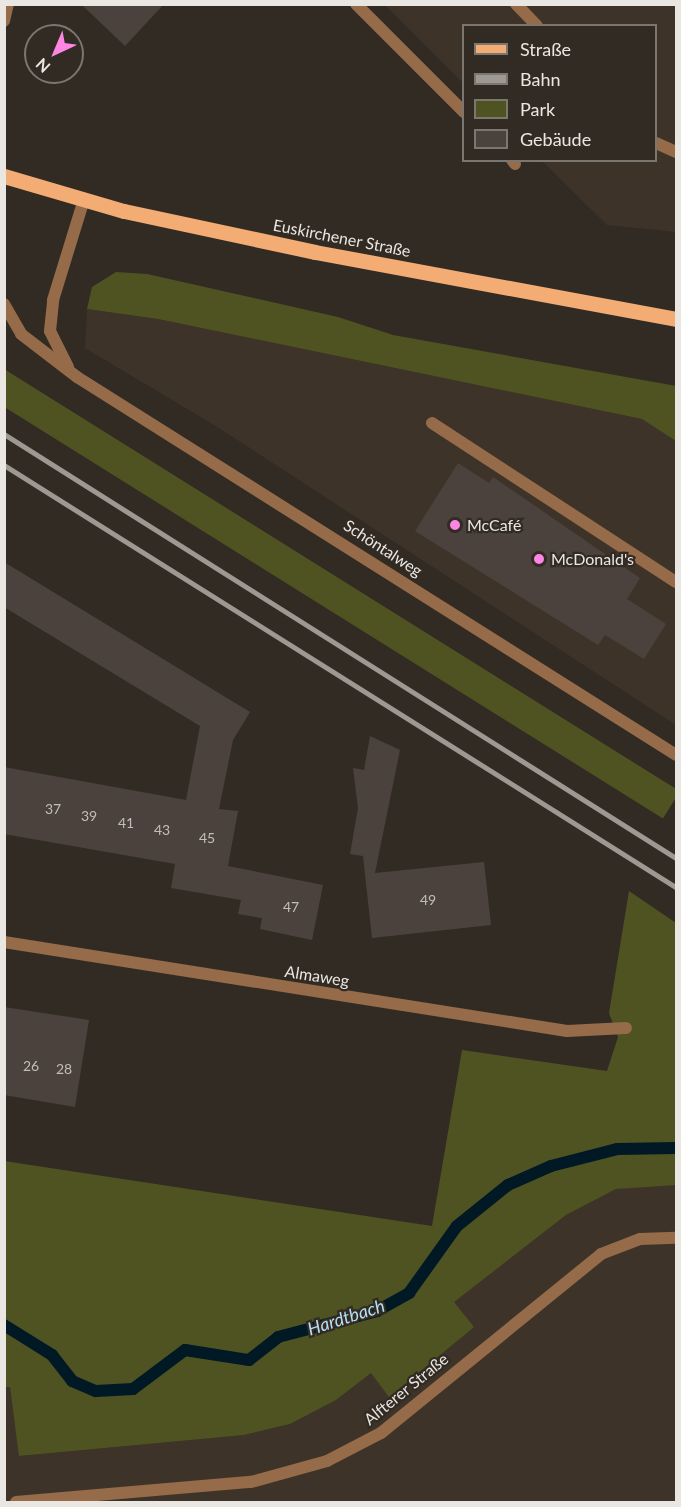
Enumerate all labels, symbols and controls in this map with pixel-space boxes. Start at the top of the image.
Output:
north arrow [24,24,84,84]
legend [462,24,657,162]
text: Straße [520,38,571,60]
text: N [32,55,54,77]
text: Bahn [520,68,561,90]
text: Park [520,98,555,120]
text: Gebäude [520,128,591,150]
street label: Euskirchener Straße [271,215,413,261]
place label: McCafé [467,515,521,535]
street label: Schöntalweg [340,516,426,580]
marker: McCafé [448,518,462,532]
place label: McDonald's [551,549,634,569]
marker: McDonald's [532,552,546,566]
house number: 37 [45,801,61,817]
house number: 39 [81,808,97,824]
house number: 41 [118,815,134,831]
house number: 43 [154,822,170,838]
house number: 45 [199,830,215,846]
house number: 49 [420,892,436,908]
house number: 47 [283,899,299,915]
street label: Almaweg [283,961,351,991]
house number: 26 [23,1058,39,1074]
house number: 28 [56,1061,72,1077]
water label: Hardtbach [305,1294,387,1340]
street label: Alfterer Straße [360,1349,452,1429]

